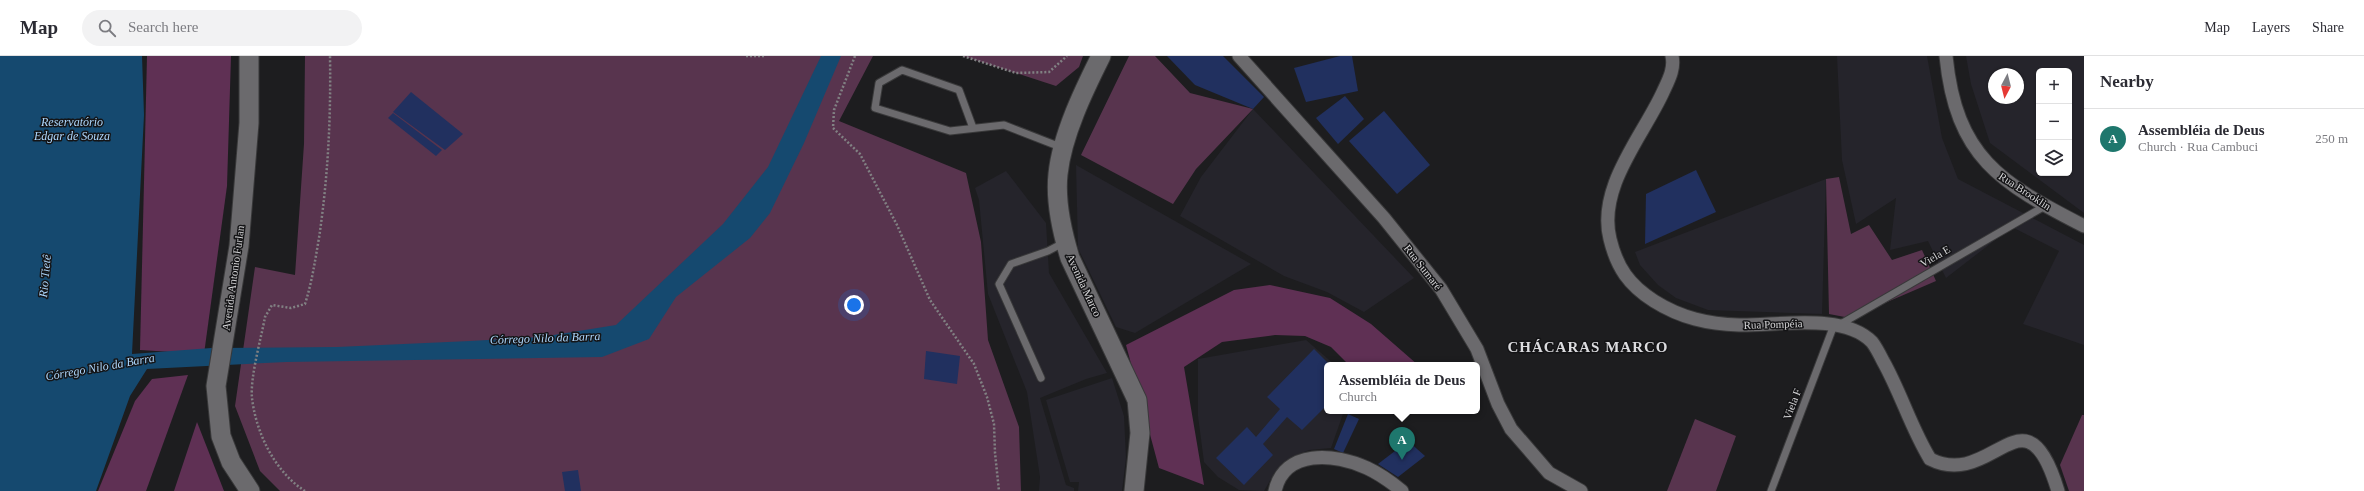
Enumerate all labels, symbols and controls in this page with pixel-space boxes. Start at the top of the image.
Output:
search box [82,10,362,46]
text: Map [20,17,58,38]
icon: search [96,17,118,39]
text: Search here [128,19,198,35]
text: Map [2204,20,2230,35]
text: Layers [2252,20,2290,35]
text: Share [2312,20,2344,35]
north arrow [1988,68,2024,104]
map controls [2036,68,2072,176]
button: + [2036,68,2072,104]
text: Nearby [2100,72,2154,91]
button: − [2036,104,2072,140]
water label: Reservatório Edgar de Souza [33,115,110,143]
text: Assembléia de Deus [2138,122,2265,138]
text: A [2108,131,2118,146]
text: 250 m [2315,131,2348,146]
text: Church · Rua Cambuci [2138,139,2258,154]
button: layers [2036,140,2072,176]
street label: Rua Brooklin [1997,170,2054,213]
street label: Avenida Antonio Furlan [220,224,246,331]
street label: Rua Sumaré [1402,242,1444,292]
street label: Viela E [1918,243,1952,269]
street label: Avenida Marco [1064,252,1104,319]
water label: Rio Tietê [36,253,54,299]
your location [844,295,864,315]
street label: Rua Pompéia [1743,317,1803,331]
water label: Córrego Nilo da Barra [490,329,600,347]
district label: CHÁCARAS MARCO [1507,339,1669,355]
water label: Córrego Nilo da Barra [44,351,156,383]
popup [1324,362,1480,414]
text: Assembléia de Deus [1339,372,1465,388]
street label: Viela F [1781,387,1803,421]
text: Church [1339,389,1377,404]
pin: A [1389,427,1415,460]

